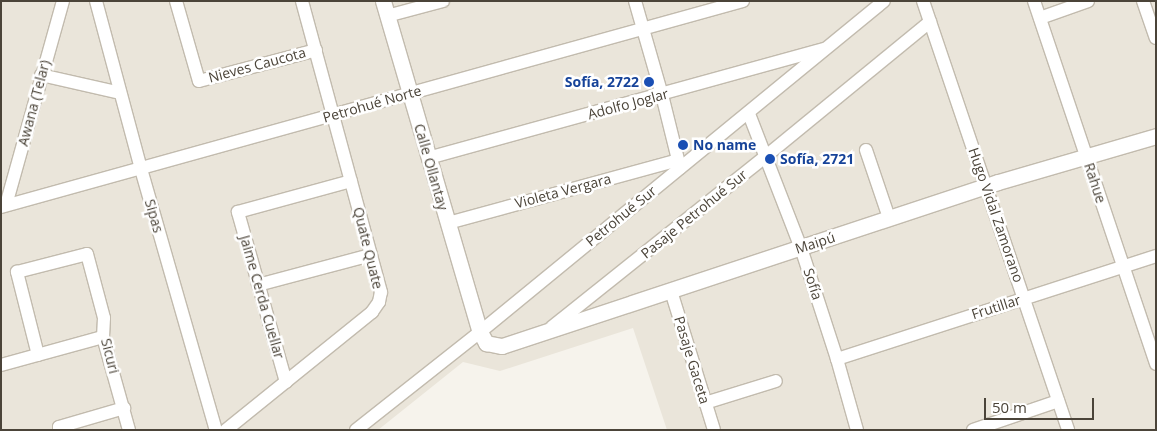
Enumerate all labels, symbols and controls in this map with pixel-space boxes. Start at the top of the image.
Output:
street label: Nieves Caucota [206,44,308,86]
street label: Awana (Telar) [14,58,54,148]
place label: Sofía, 2722 [565,74,639,90]
marker: Sofía, 2722 [643,76,655,88]
street label: Petrohué Norte [321,82,423,126]
street label: Adolfo Joglar [586,85,670,123]
street label: Calle Ollantay [411,122,451,212]
place label: No name [693,137,756,153]
marker: No name [677,139,689,151]
street label: Hugo Vidal Zamorano [965,145,1027,285]
place label: Sofía, 2721 [780,151,854,167]
marker: Sofía, 2721 [764,153,776,165]
street label: Rahue [1081,161,1109,205]
street label: Pasaje Petrohué Sur [638,166,750,262]
street label: Violeta Vergara [513,170,613,212]
street label: Petrohué Sur [582,182,660,250]
street label: Sipas [141,197,167,235]
street label: Quate Quate [350,205,386,291]
street label: Maipú [793,229,837,257]
street label: Jaime Cerda Cuellar [236,233,288,361]
street label: Sofía [800,266,826,302]
street label: Frutillar [969,291,1023,323]
street label: Pasaje Gaceta [671,314,713,406]
street label: Sicuri [98,337,122,375]
scale bar [987,388,1097,420]
text: 50 m [992,397,1027,417]

